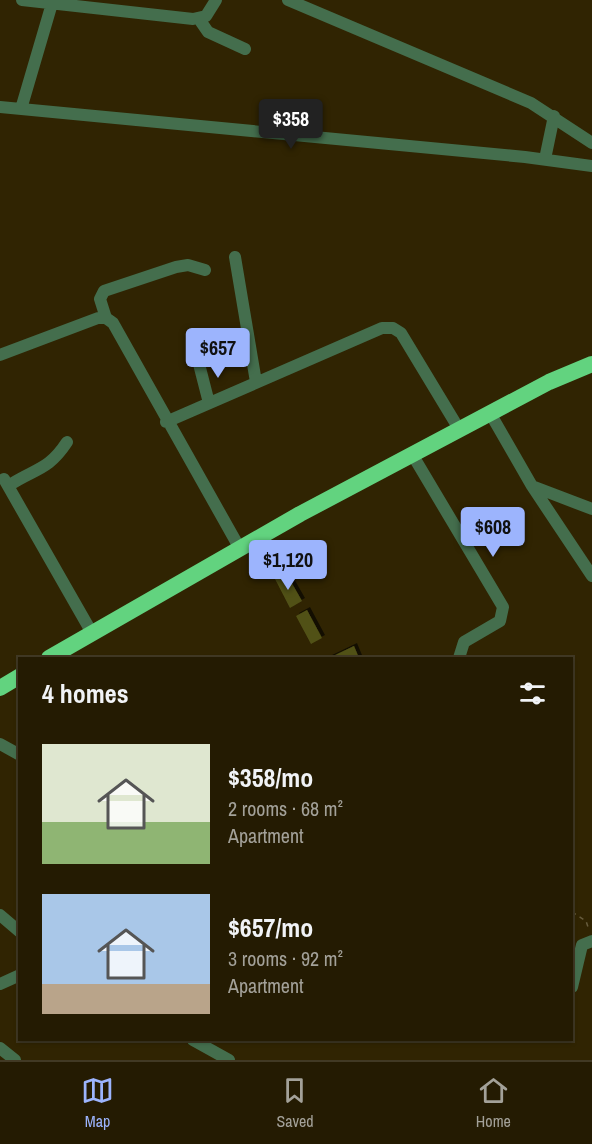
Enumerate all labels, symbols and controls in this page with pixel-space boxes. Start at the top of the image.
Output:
pin: $358 [255,99,327,150]
text: $358 [273,105,309,132]
pin: $657 [182,328,254,379]
text: $657 [200,334,236,361]
pin: $608 [457,507,529,558]
text: $608 [475,513,511,540]
pin: $1,120 [239,540,337,591]
text: $1,120 [263,546,313,573]
text: 4 homes [42,676,129,711]
icon: filters [516,677,549,710]
text: $358/mo [228,760,313,795]
icon: home [90,768,162,840]
text: 2 rooms · 68 m² [228,795,343,822]
text: Apartment [228,822,304,849]
text: $657/mo [228,910,313,945]
icon: home [90,918,162,990]
text: 3 rooms · 92 m² [228,945,343,972]
text: Apartment [228,972,304,999]
tab: Map [81,1074,114,1132]
tab: Saved [276,1074,314,1132]
tab: Home [476,1074,511,1132]

